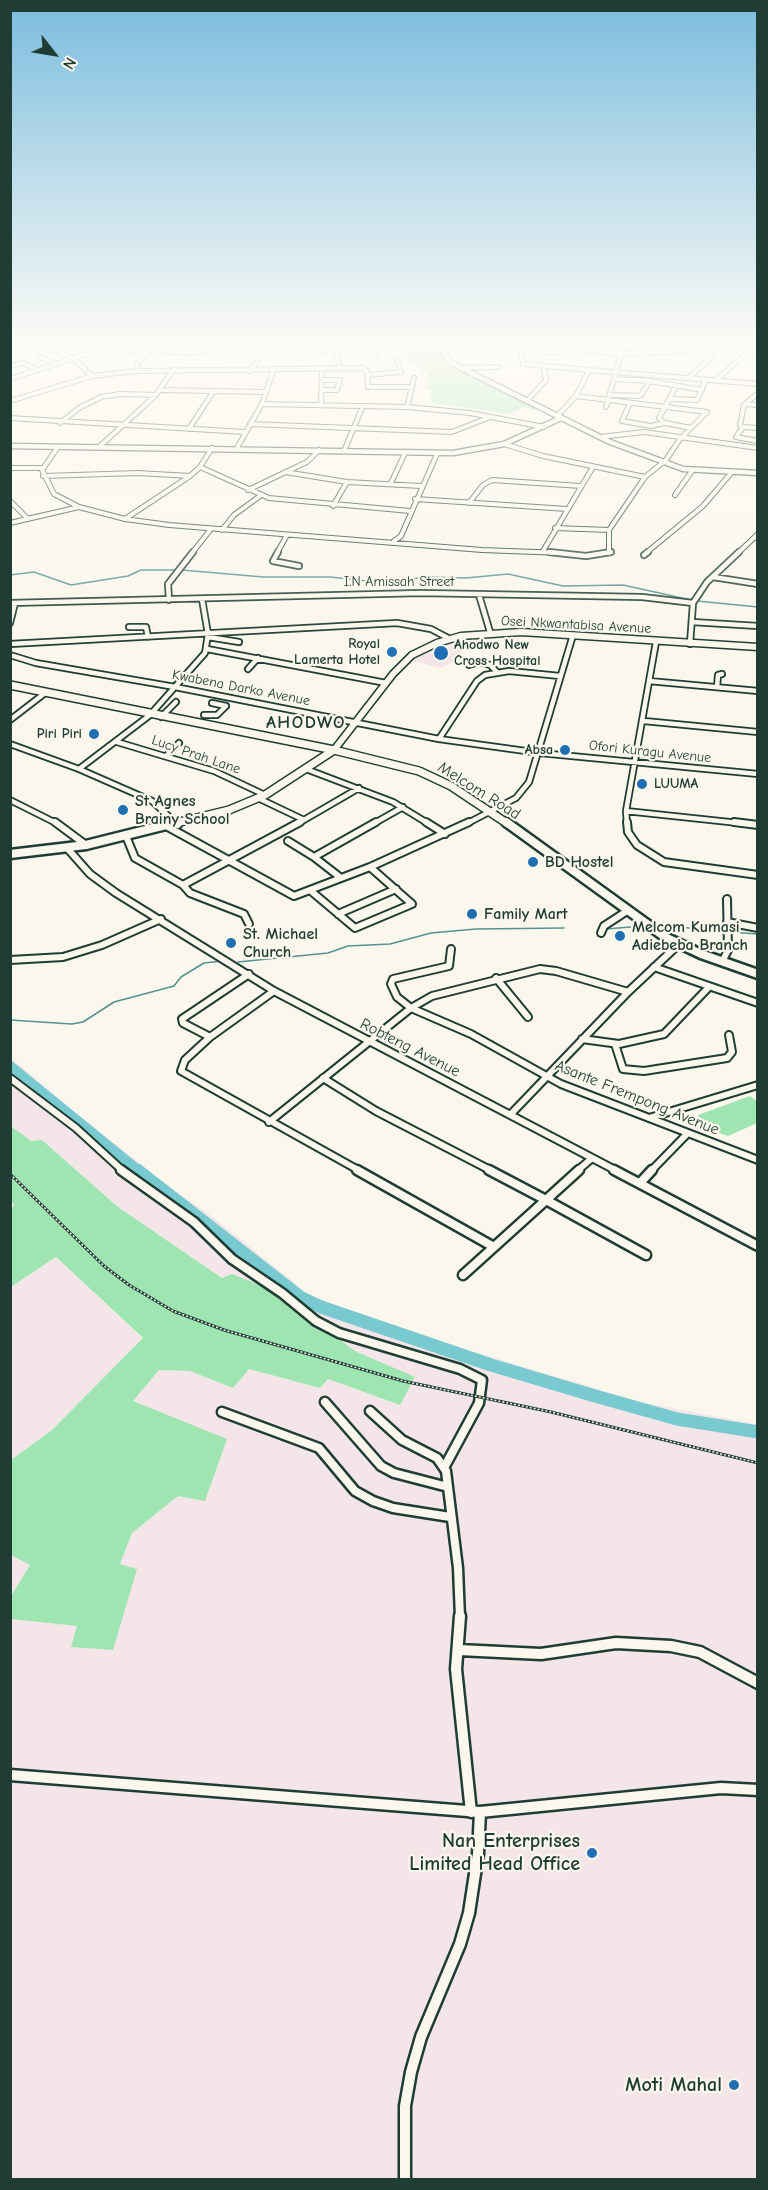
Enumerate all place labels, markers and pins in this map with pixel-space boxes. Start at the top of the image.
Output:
place label: Royal Lamerta Hotel [294,636,380,668]
place label: Ahodwo New Cross Hospital [454,637,541,670]
marker: Ahodwo New Cross Hospital [432,644,450,662]
marker: Royal Lamerta Hotel [385,645,399,659]
place label: Piri Piri [37,726,82,742]
marker: Piri Piri [87,727,101,741]
place label: Absa [525,742,553,758]
marker: Absa [558,743,572,757]
place label: LUUMA [654,776,698,792]
marker: LUUMA [635,777,649,791]
place label: St Agnes Brainy School [135,791,229,829]
marker: St Agnes Brainy School [116,803,130,817]
place label: BD Hostel [545,852,613,872]
marker: BD Hostel [526,855,540,869]
place label: Family Mart [484,904,568,924]
marker: Family Mart [465,907,479,921]
place label: Melcom Kumasi Adiebeba Branch [632,917,748,955]
place label: St. Michael Church [243,924,318,962]
marker: Melcom Kumasi Adiebeba Branch [613,929,627,943]
marker: St. Michael Church [224,936,238,950]
place label: Nan Enterprises Limited Head Office [409,1829,580,1876]
marker: Nan Enterprises Limited Head Office [585,1846,599,1860]
place label: Moti Mahal [625,2073,722,2097]
marker: Moti Mahal [727,2078,741,2092]

